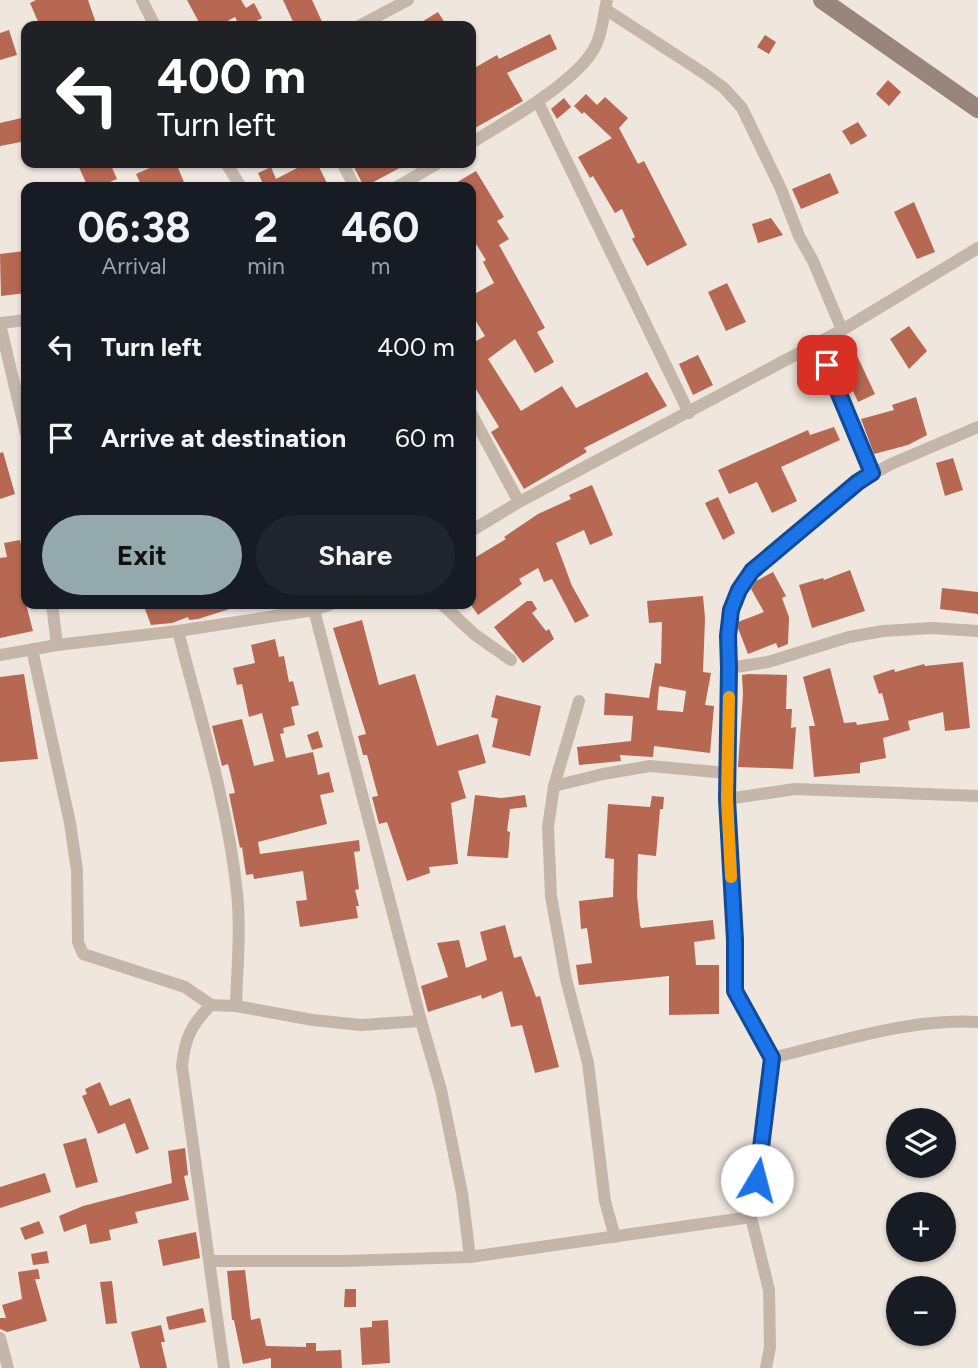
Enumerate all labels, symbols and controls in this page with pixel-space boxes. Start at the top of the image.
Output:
text: 400 m [157,46,306,105]
icon: left [42,49,133,140]
text: Turn left [157,106,276,144]
text: 06:38 [77,202,191,253]
text: 2 [254,202,278,253]
text: 460 [341,202,420,253]
text: Arrival [102,252,167,280]
text: min [247,252,285,280]
text: m [371,252,390,280]
icon: left [42,328,80,366]
text: Turn left [101,331,202,363]
text: 400 m [377,331,455,363]
pin [797,335,857,395]
icon: arrive [808,346,846,384]
icon: arrive [42,419,80,457]
text: Arrive at destination [101,422,346,454]
text: 60 m [395,422,455,454]
button: Exit [42,515,242,595]
button: Share [256,515,455,595]
map controls [886,1108,956,1346]
button: layers [886,1108,956,1178]
position arrow [720,1143,794,1217]
button: + [886,1192,956,1262]
button: − [886,1276,956,1346]

